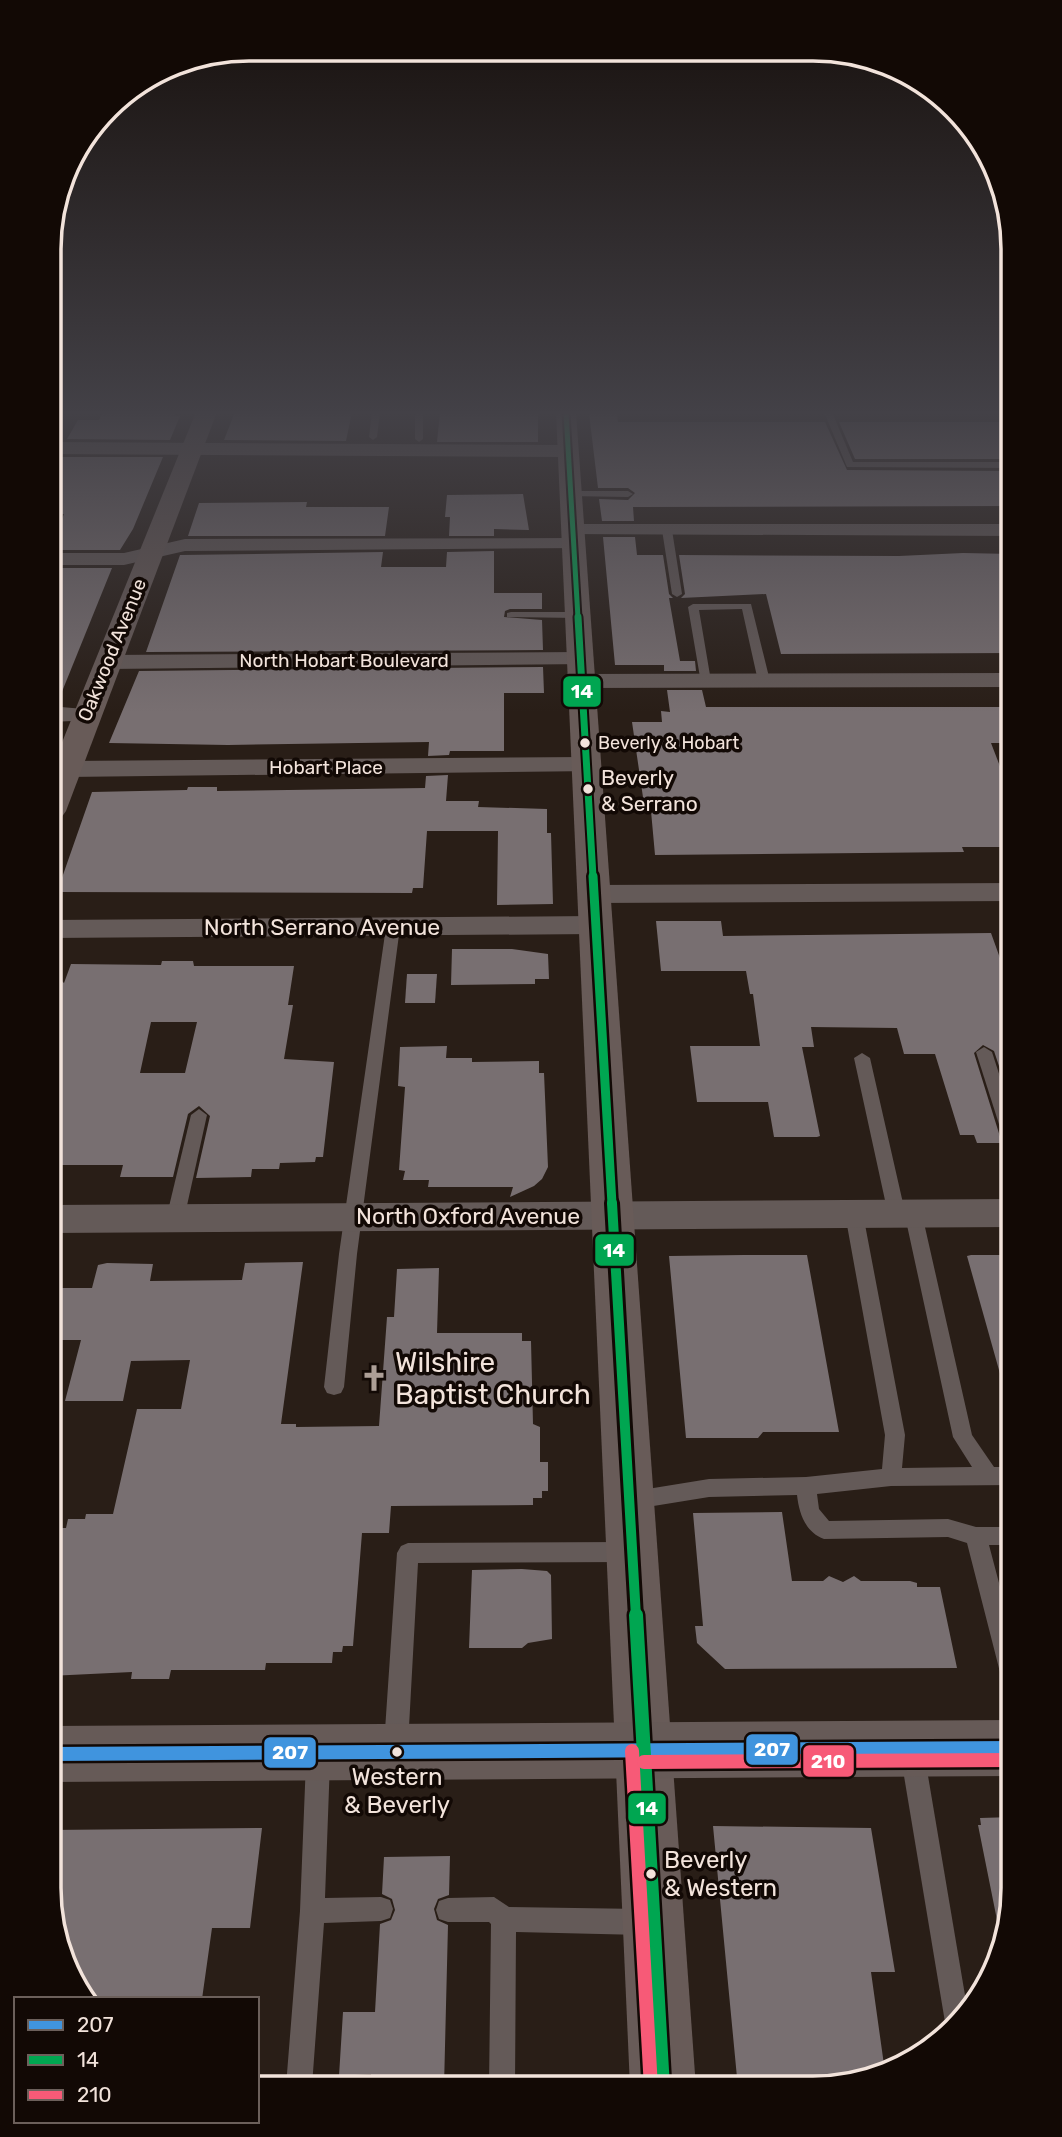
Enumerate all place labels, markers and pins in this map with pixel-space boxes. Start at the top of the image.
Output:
place label: Beverly & Hobart [598,732,739,754]
marker: Beverly & Hobart [578,736,592,750]
place label: Beverly & Serrano [601,765,698,816]
marker: Beverly & Serrano [581,782,595,796]
place label: Wilshire Baptist Church [395,1346,591,1411]
church icon: Wilshire Baptist Church [359,1363,389,1393]
marker: Western & Beverly [390,1745,404,1759]
place label: Western & Beverly [344,1763,450,1819]
place label: Beverly & Western [664,1846,777,1902]
marker: Beverly & Western [644,1867,658,1881]

